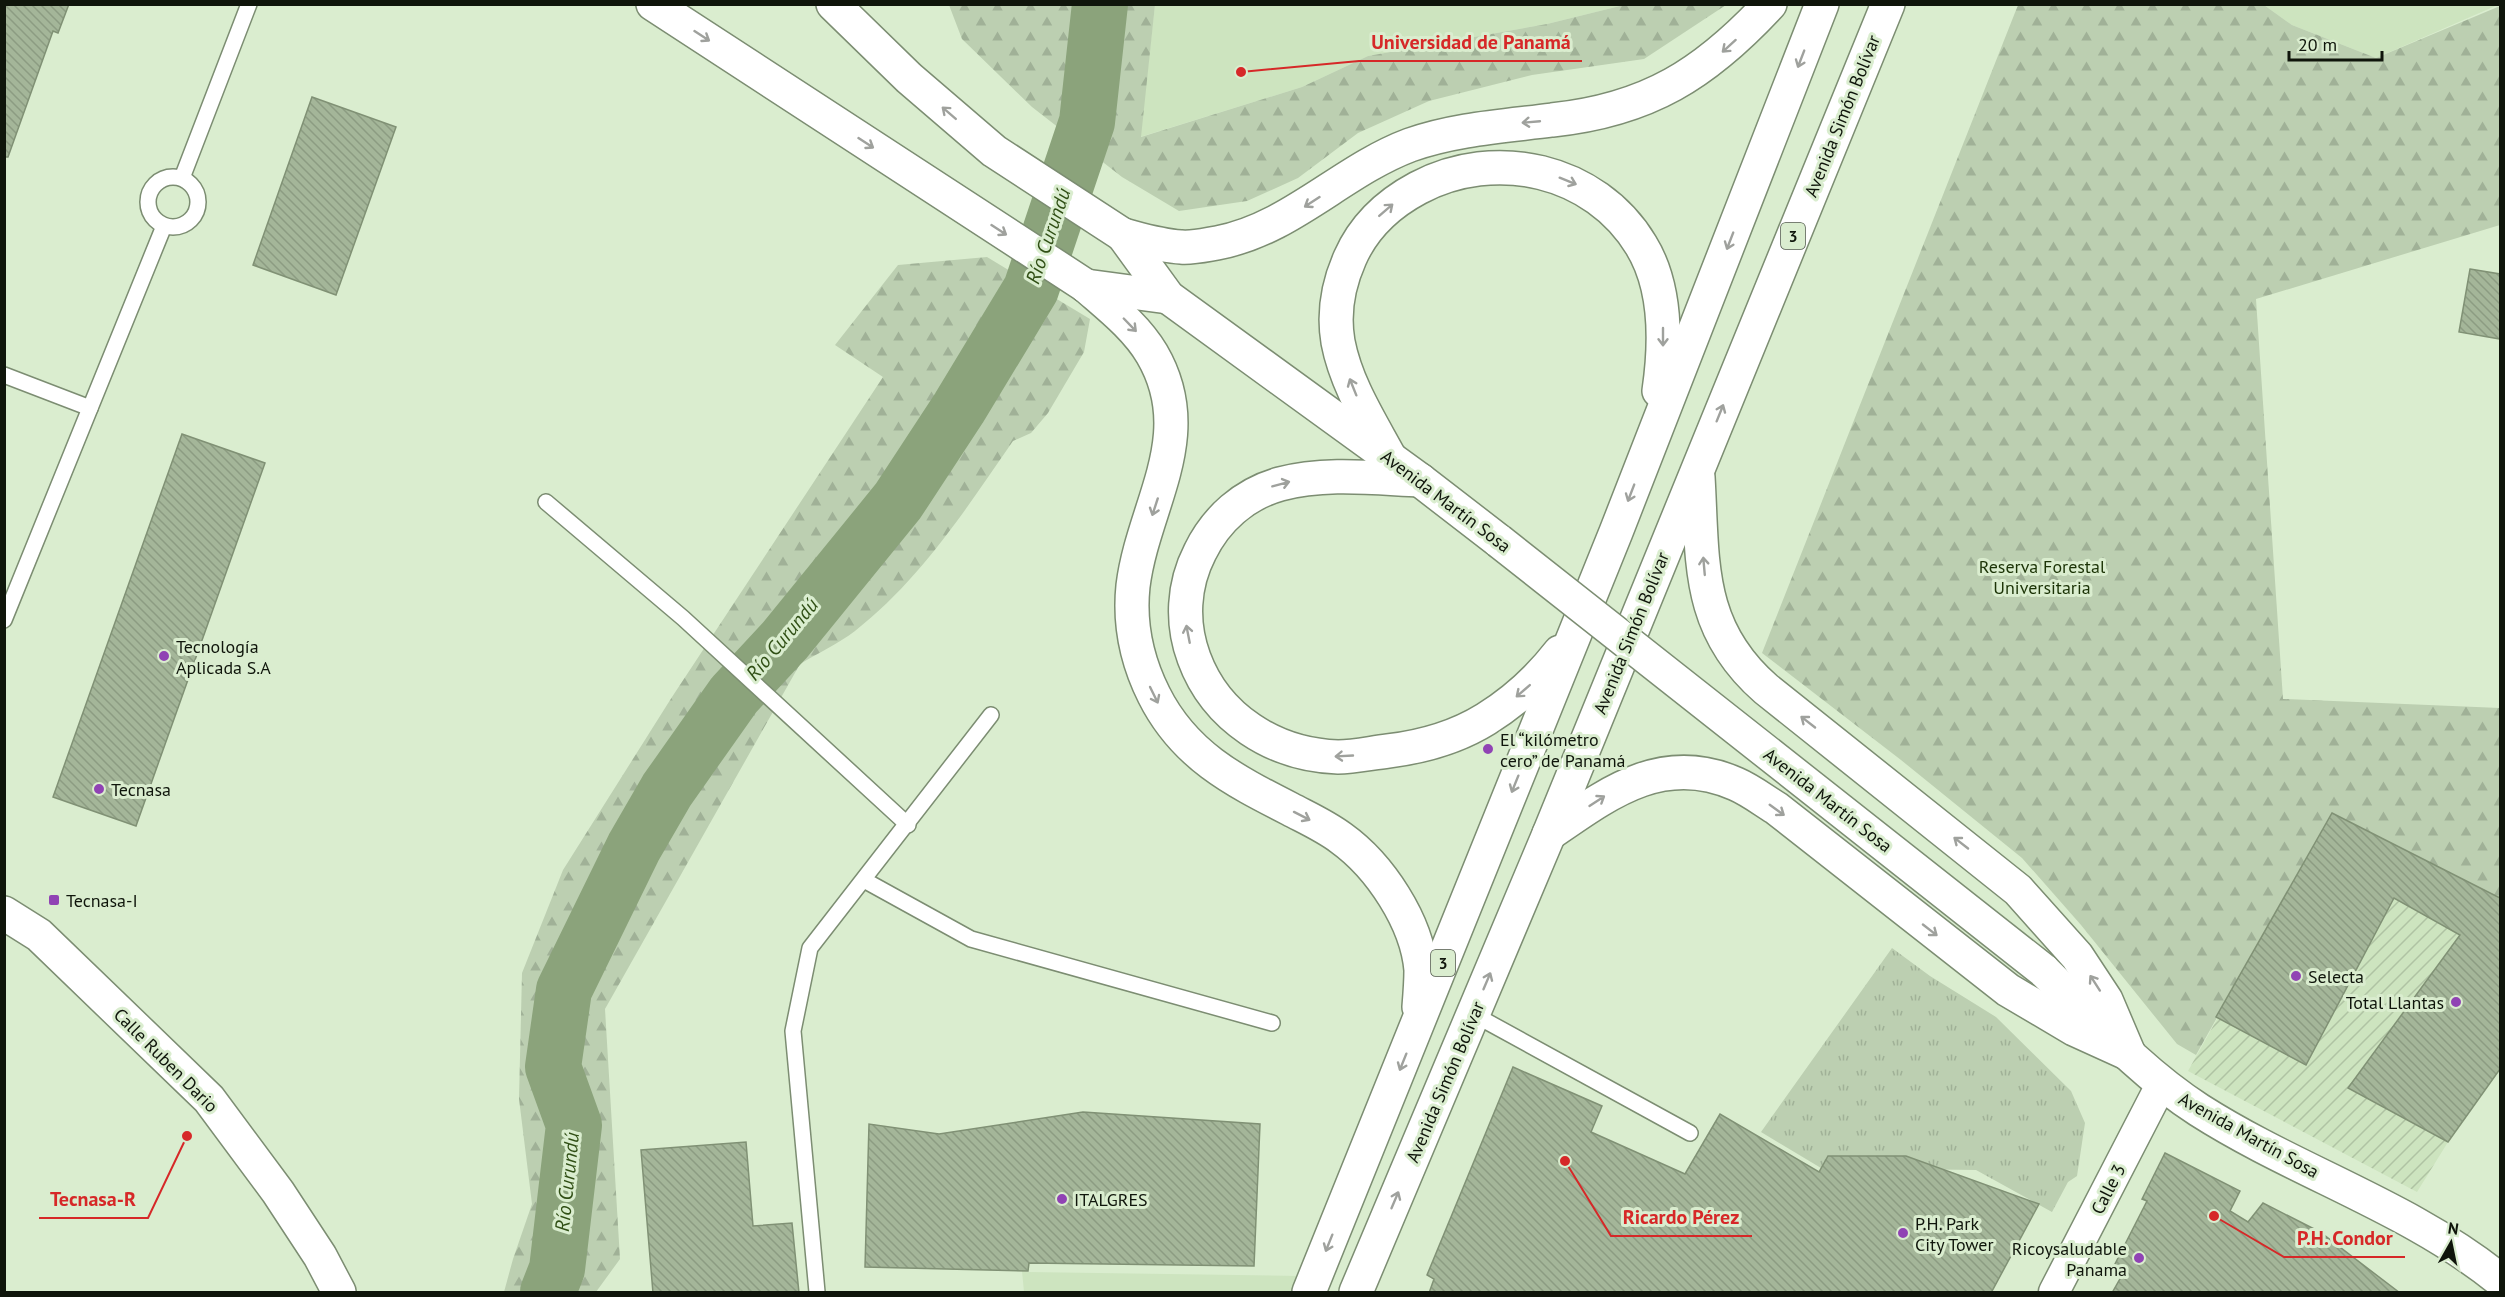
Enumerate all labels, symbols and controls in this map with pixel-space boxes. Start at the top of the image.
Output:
callout: Universidad de Panamá [1359,23,1582,61]
scale bar [2289,24,2382,62]
text: Universidad de Panamá [1371,29,1571,55]
one-way arrow [693,31,710,43]
street label: Avenida Simón Bolívar [1799,32,1885,200]
text: 20 m [2298,33,2337,56]
one-way arrow [1722,39,1737,53]
one-way arrow [1795,49,1806,68]
one-way arrow [942,106,957,120]
one-way arrow [1522,117,1542,128]
one-way arrow [857,137,873,149]
one-way arrow [1558,176,1577,187]
water label: Río Curundú [1019,185,1077,287]
one-way arrow [1304,196,1321,208]
one-way arrow [1378,203,1393,217]
road number: 3 [1781,223,1805,249]
one-way arrow [991,224,1008,237]
one-way arrow [1724,231,1735,249]
one-way arrow [1122,318,1137,333]
one-way arrow [1657,327,1669,347]
one-way arrow [1347,379,1358,397]
one-way arrow [1715,405,1726,423]
street label: Avenida Martín Sosa [1376,445,1516,557]
one-way arrow [1271,478,1290,490]
one-way arrow [1625,483,1636,502]
one-way arrow [1148,497,1159,516]
street label: Avenida Simón Bolívar [1588,549,1674,717]
park label: Reserva Forestal Universitaria [1979,555,2106,599]
one-way arrow [1698,557,1709,577]
water label: Río Curundú [740,592,824,686]
one-way arrow [1182,625,1193,645]
place label: Tecnología Aplicada S.A [176,635,271,679]
marker: Tecnología Aplicada S.A [157,649,171,663]
one-way arrow [1515,685,1531,698]
one-way arrow [1149,686,1161,704]
one-way arrow [1800,715,1816,728]
place label: El “kilómetro cero” de Panamá [1500,728,1625,772]
marker: El “kilómetro cero” de Panamá [1481,742,1495,756]
street label: Avenida Martín Sosa [1759,743,1897,857]
one-way arrow [1334,750,1354,761]
one-way arrow [1509,774,1520,793]
place label: Tecnasa [111,778,171,801]
marker: Tecnasa [92,782,106,796]
one-way arrow [1588,795,1605,807]
one-way arrow [1769,803,1785,816]
one-way arrow [1293,810,1310,822]
one-way arrow [1953,836,1969,849]
place label: Tecnasa-I [66,889,138,912]
marker: Tecnasa-I [47,893,61,907]
one-way arrow [1922,924,1938,937]
road number: 3 [1431,950,1455,976]
place label: Selecta [2308,965,2364,988]
marker: Selecta [2289,969,2303,983]
one-way arrow [1482,973,1493,991]
one-way arrow [2088,975,2100,992]
place label: Total Llantas [2346,991,2444,1014]
marker: Total Llantas [2449,995,2463,1009]
street label: Avenida Simón Bolívar [1401,998,1489,1166]
street label: Calle Ruben Dario [109,1003,223,1117]
one-way arrow [1397,1052,1408,1071]
street label: Avenida Martín Sosa [2175,1087,2323,1183]
water label: Río Curundú [549,1131,585,1233]
street label: Calle 3 [2086,1160,2130,1218]
callout: Tecnasa-R [39,1180,148,1218]
text: Tecnasa-R [50,1186,136,1212]
place label: ITALGRES [1074,1188,1148,1211]
one-way arrow [1390,1191,1401,1210]
marker: ITALGRES [1055,1192,1069,1206]
callout: Ricardo Pérez [1611,1198,1752,1236]
text: Ricardo Pérez [1623,1204,1739,1230]
place label: P.H. Park City Tower [1915,1212,1994,1256]
north arrow [2421,1213,2481,1273]
text: N [2447,1217,2460,1239]
callout: P.H. Condor [2284,1219,2405,1257]
text: P.H. Condor [2297,1225,2393,1251]
marker: P.H. Park City Tower [1896,1226,1910,1240]
one-way arrow [1323,1233,1334,1251]
place label: Ricoysaludable Panama [2012,1237,2127,1281]
marker: Ricoysaludable Panama [2132,1251,2146,1265]

